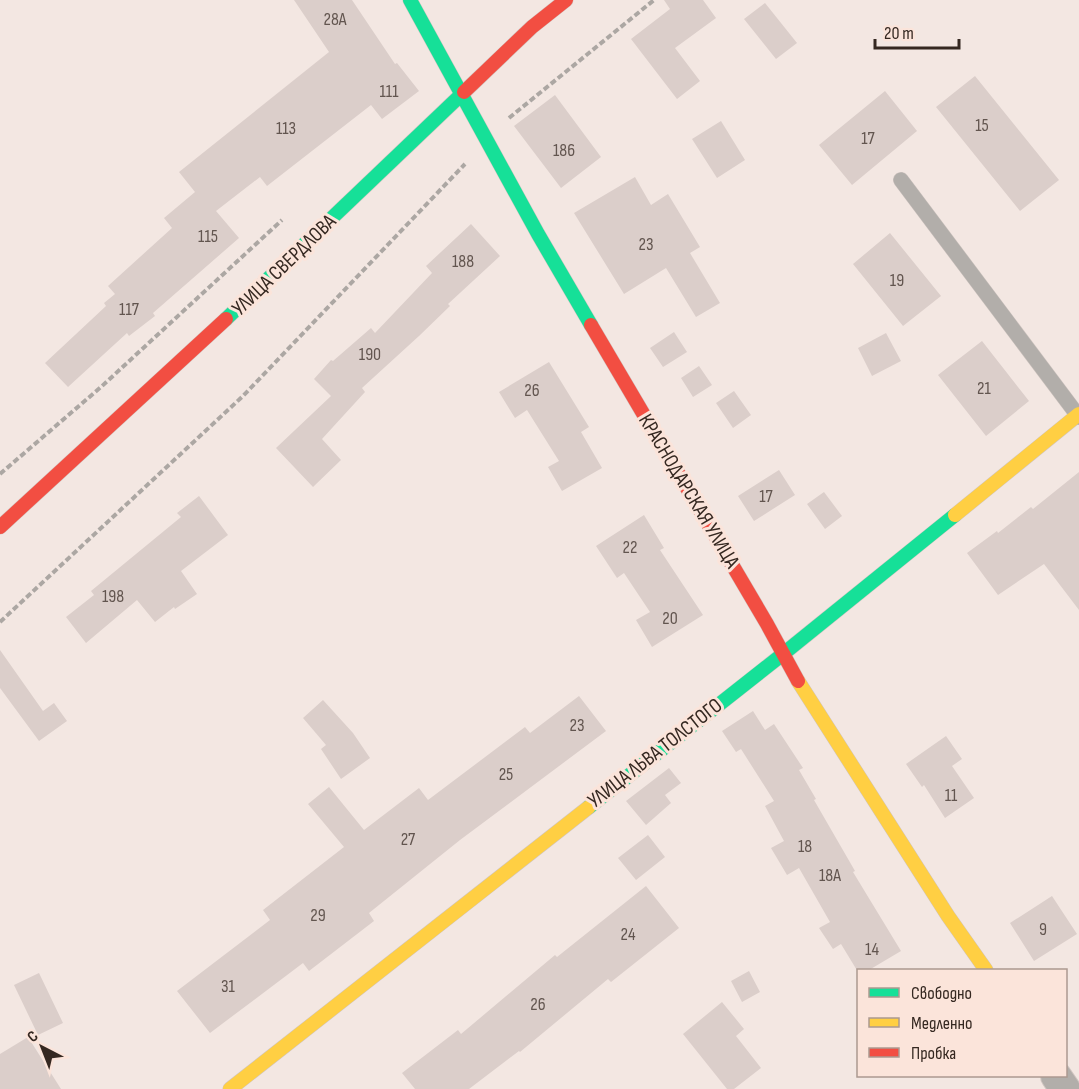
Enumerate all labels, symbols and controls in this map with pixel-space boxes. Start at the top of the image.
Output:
house number: 28А [323,9,347,30]
scale bar [875,12,959,50]
text: 20 m [884,23,914,44]
house number: 111 [380,81,399,102]
house number: 15 [975,115,989,136]
house number: 113 [276,118,296,139]
house number: 17 [861,128,876,149]
house number: 186 [553,140,575,161]
street label: УЛИЦА СВЕРДЛОВА [227,208,342,321]
house number: 115 [198,226,218,247]
house number: 23 [639,234,654,255]
house number: 188 [452,251,474,272]
house number: 19 [890,270,904,291]
house number: 117 [119,299,140,320]
house number: 190 [359,344,381,365]
house number: 21 [977,378,992,399]
house number: 26 [524,380,540,401]
street label: КРАСНОДАРСКАЯ УЛИЦА [633,410,745,573]
house number: 17 [759,486,774,507]
house number: 22 [623,537,637,558]
house number: 198 [102,586,124,607]
house number: 20 [662,608,678,629]
street label: УЛИЦА ЛЬВА ТОЛСТОГО [583,693,727,813]
house number: 23 [570,715,585,736]
house number: 25 [499,764,513,785]
house number: 11 [945,785,958,806]
house number: 27 [401,829,416,850]
house number: 18 [798,836,812,857]
house number: 18А [819,865,841,886]
house number: 29 [310,905,326,926]
house number: 9 [1039,919,1047,940]
house number: 24 [621,924,636,945]
house number: 14 [865,939,879,960]
legend [857,969,1067,1077]
house number: 31 [221,976,236,997]
text: Свободно [911,983,972,1004]
house number: 26 [530,994,546,1015]
text: Медленно [911,1013,973,1034]
north arrow [12,1017,72,1077]
text: С [24,1027,42,1047]
text: Пробка [911,1043,956,1064]

